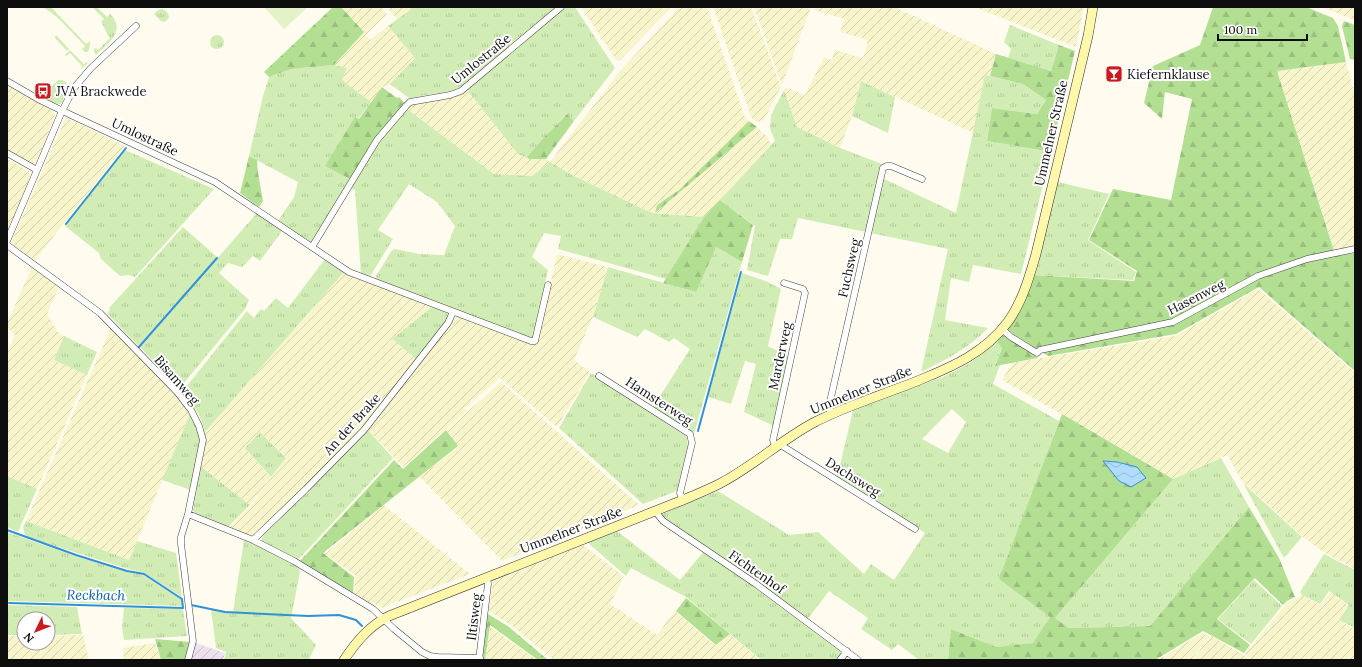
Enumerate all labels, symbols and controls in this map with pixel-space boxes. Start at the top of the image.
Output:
scale bar [1218,16,1307,42]
text: 100 m [1224,22,1257,37]
street label: Umlostraße [448,30,514,88]
bar icon: Kiefernklause [1104,64,1124,84]
place label: Kiefernklause [1127,66,1209,83]
street label: Ummelner Straße [1031,78,1071,188]
bus stop icon: JVA Brackwede [33,81,53,101]
place label: JVA Brackwede [55,83,147,100]
street label: Umlostraße [109,114,181,160]
street label: Fuchsweg [834,236,864,299]
street label: Hasenweg [1165,275,1228,319]
street label: Marderweg [764,320,796,392]
street label: Bisamweg [151,352,204,409]
street label: Ummelner Straße [808,362,914,418]
street label: Hamsterweg [622,373,696,429]
street label: An der Brake [319,390,384,459]
street label: Dachsweg [822,453,884,501]
street label: Ummelner Straße [517,503,625,557]
street label: Fichtenhof [726,546,790,599]
water label: Reckbach [66,585,126,605]
street label: Iltisweg [463,592,485,641]
north arrow [16,611,56,651]
text: N [20,630,37,646]

